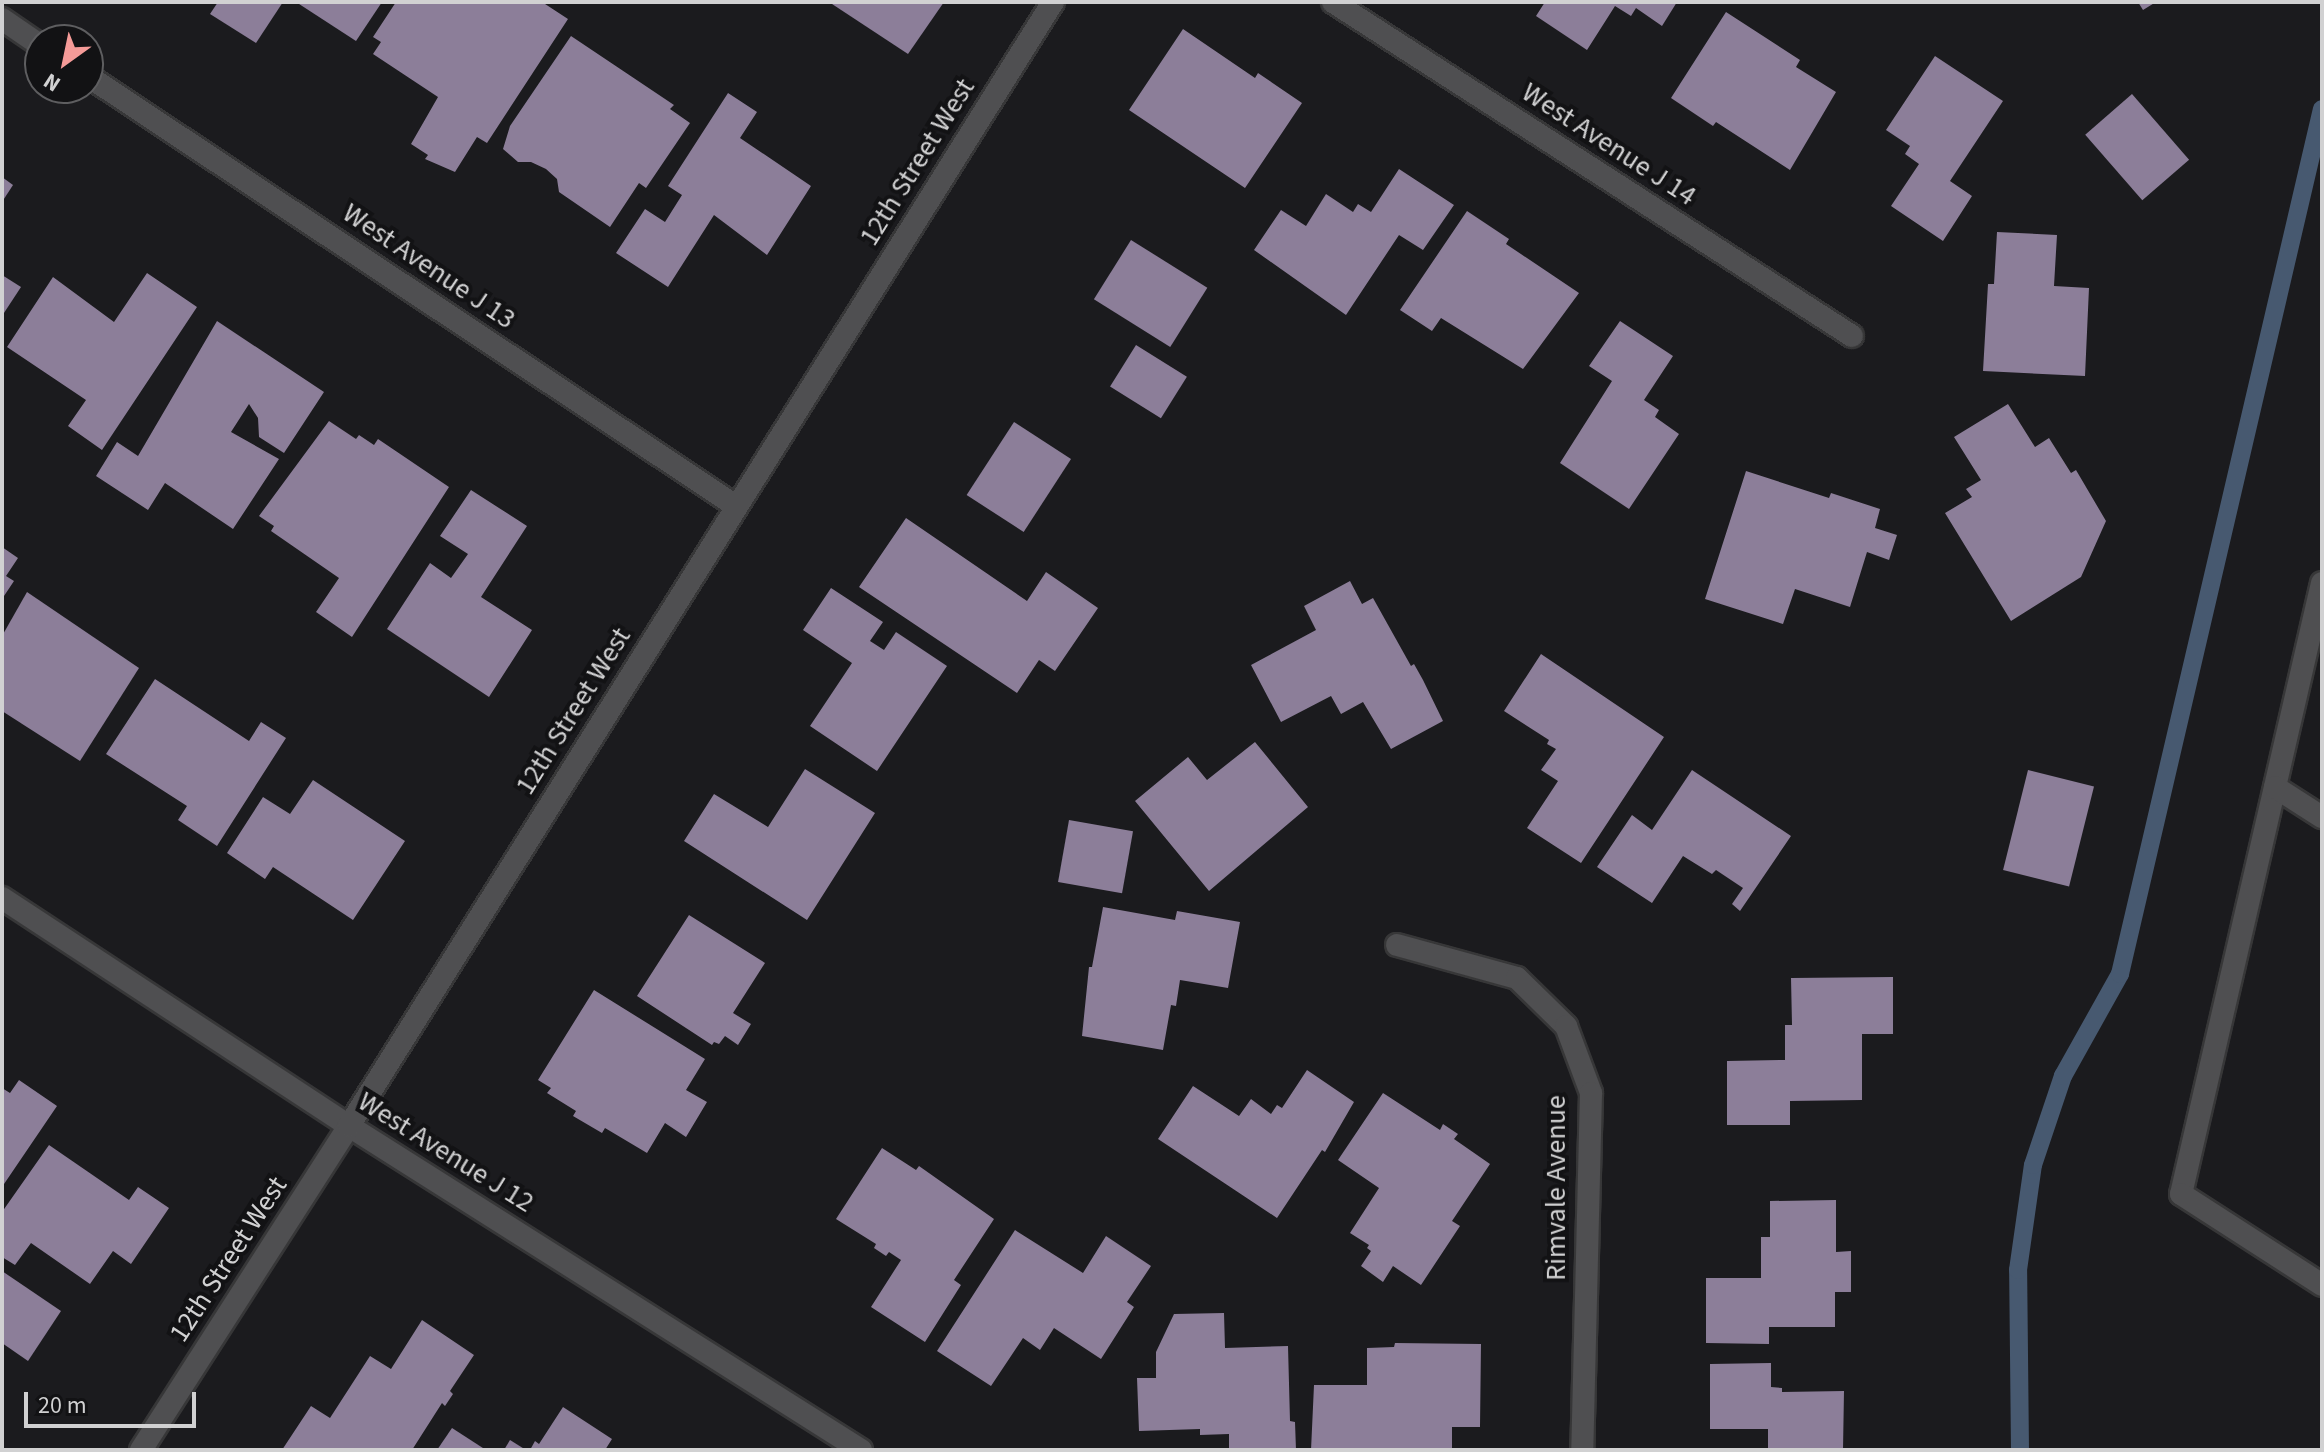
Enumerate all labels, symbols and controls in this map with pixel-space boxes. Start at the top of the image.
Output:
north arrow [24,24,104,104]
text: N [37,65,67,100]
street label: 12th Street West [852,72,982,252]
street label: West Avenue J 14 [1516,75,1702,213]
street label: West Avenue J 13 [336,196,522,336]
street label: 12th Street West [508,621,638,801]
street label: West Avenue J 12 [352,1085,540,1219]
street label: Rimvale Avenue [1539,1095,1573,1281]
street label: 12th Street West [162,1170,294,1348]
scale bar [28,1376,200,1426]
text: 20 m [38,1388,87,1423]

